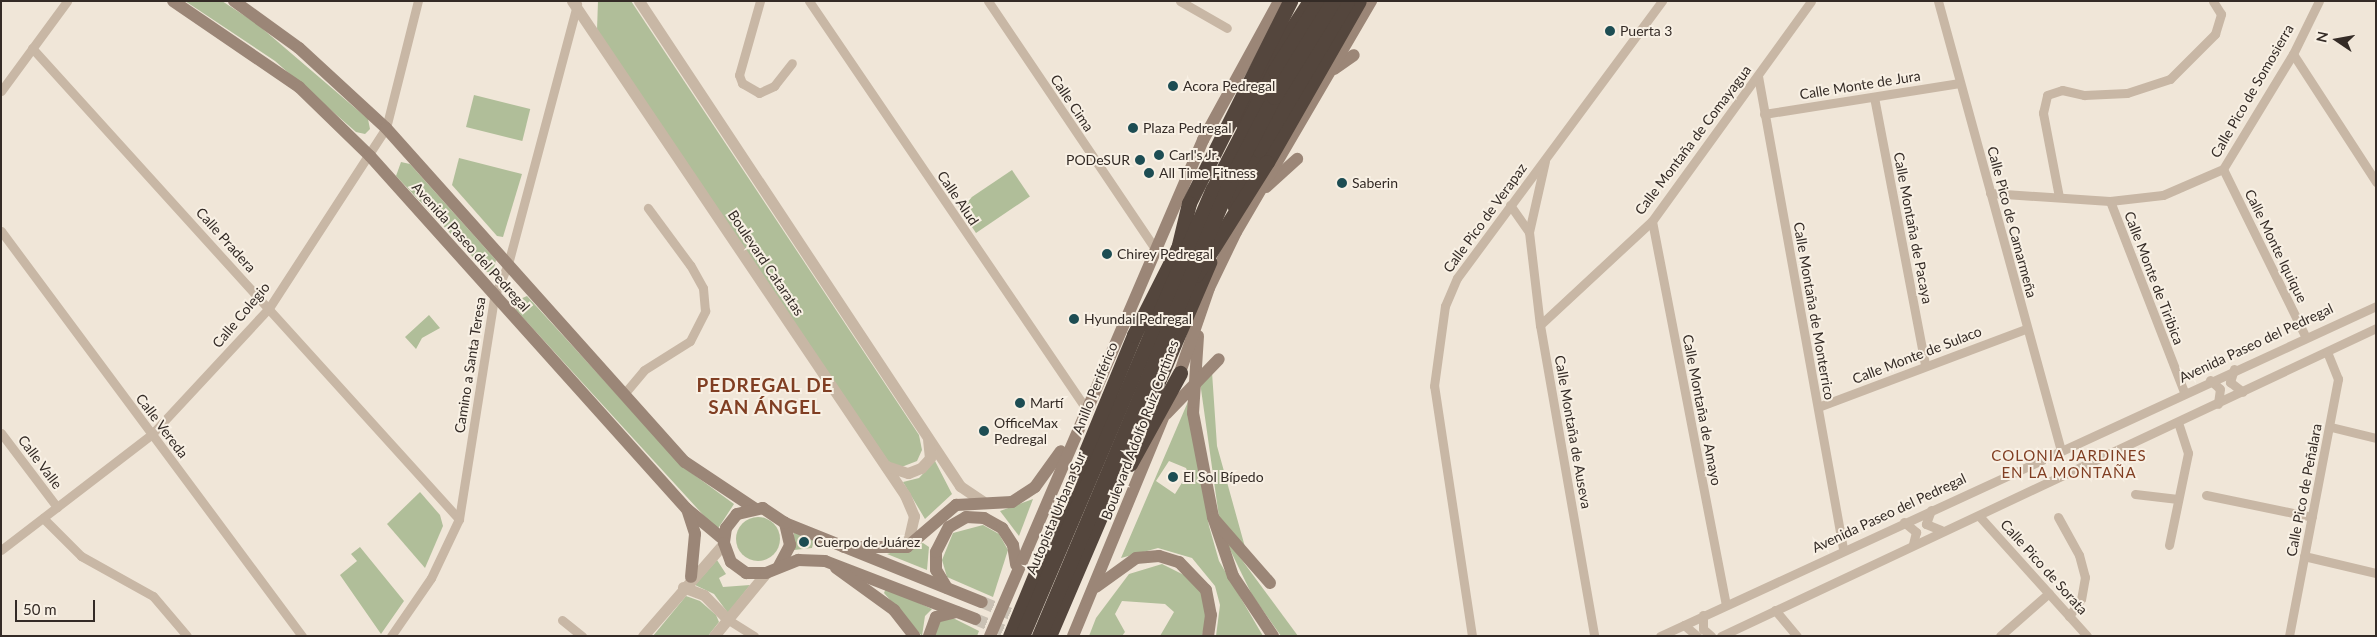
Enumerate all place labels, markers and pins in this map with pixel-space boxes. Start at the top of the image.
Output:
place label: Puerta 3 [1620,23,1672,39]
marker: Puerta 3 [1604,25,1616,37]
place label: Acora Pedregal [1183,78,1275,94]
marker: Acora Pedregal [1167,80,1179,92]
place label: Plaza Pedregal [1143,120,1232,136]
marker: Plaza Pedregal [1127,122,1139,134]
place label: Carl's Jr. [1169,147,1220,163]
marker: Carl's Jr. [1153,149,1165,161]
place label: PODeSUR [1066,152,1130,168]
marker: PODeSUR [1134,154,1146,166]
place label: All Time Fitness [1159,165,1256,181]
marker: All Time Fitness [1143,167,1155,179]
place label: Saberin [1352,175,1398,191]
marker: Saberin [1336,177,1348,189]
place label: Chirey Pedregal [1117,246,1213,262]
marker: Chirey Pedregal [1101,248,1113,260]
place label: Hyundai Pedregal [1084,311,1192,327]
marker: Hyundai Pedregal [1068,313,1080,325]
place label: Martí [1030,395,1063,411]
marker: Martí [1014,397,1026,409]
place label: OfficeMax Pedregal [994,415,1058,448]
marker: OfficeMax Pedregal [978,425,990,437]
place label: El Sol Bípedo [1183,469,1264,485]
marker: El Sol Bípedo [1167,471,1179,483]
place label: Cuerpo de Juárez [814,534,921,550]
marker: Cuerpo de Juárez [798,536,810,548]

